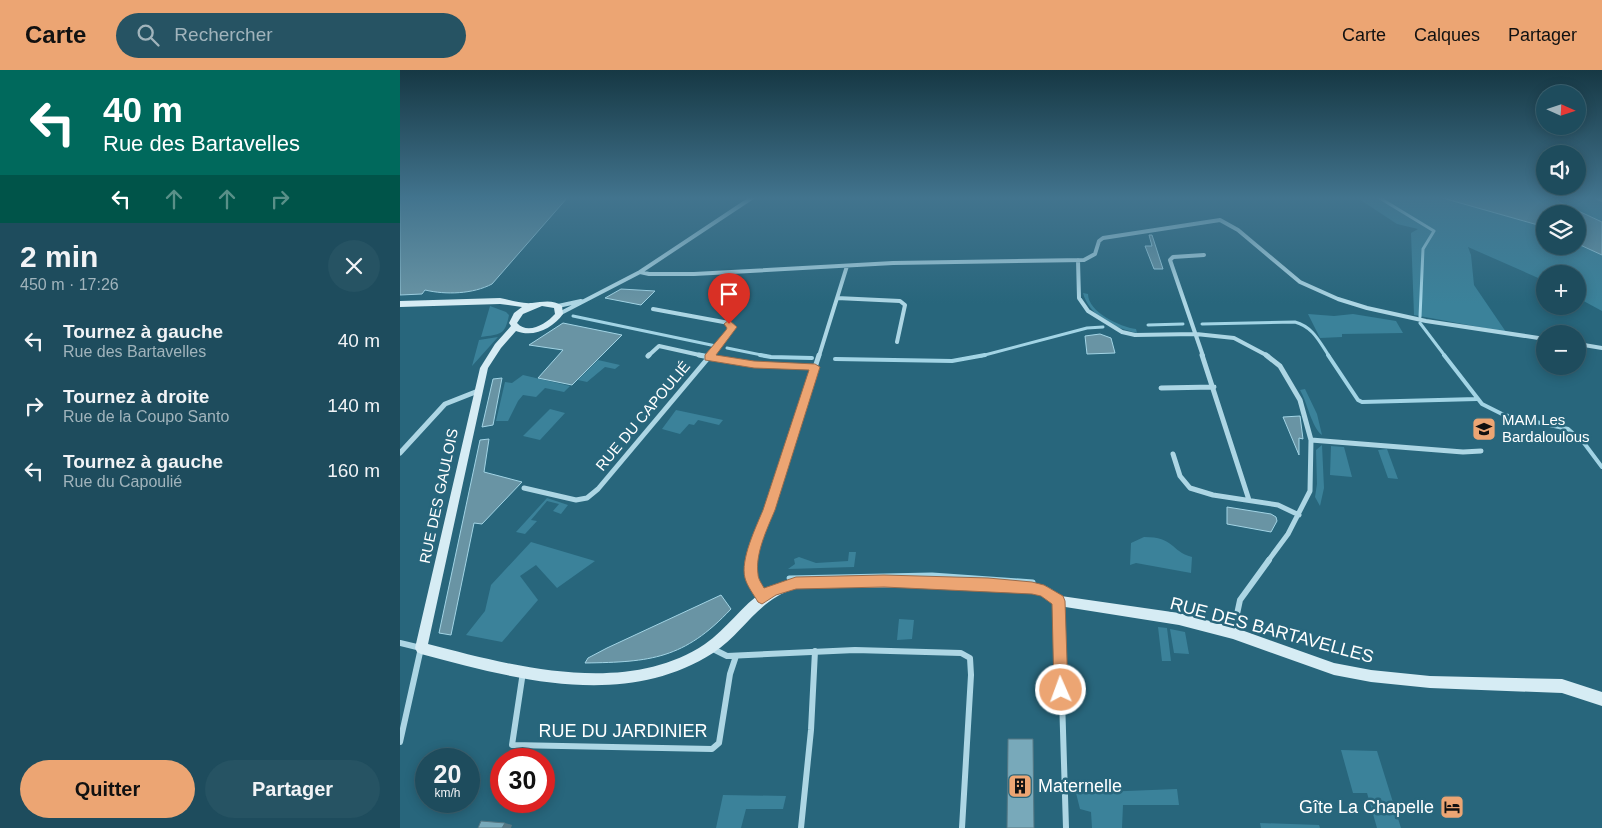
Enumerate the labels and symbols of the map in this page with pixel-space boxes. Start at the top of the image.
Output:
north arrow [1536,85,1586,135]
pin [708,273,750,324]
street label: RUE DU CAPOULIÉ [592,358,693,474]
place label: MAM Les Bardaloulous [1502,411,1590,445]
school or university icon: MAM Les Bardaloulous [1471,416,1497,442]
street label: RUE DES GAULOIS [416,427,461,565]
street label: RUE DES BARTAVELLES [1168,593,1376,667]
position arrow [1034,663,1086,715]
street label: RUE DU JARDINIER [538,721,708,741]
speed limit sign: 30 [490,748,555,813]
building icon: Maternelle [1007,773,1033,799]
place label: Maternelle [1038,776,1122,796]
hotel icon: Gîte La Chapelle [1439,794,1465,820]
place label: Gîte La Chapelle [1299,797,1434,817]

